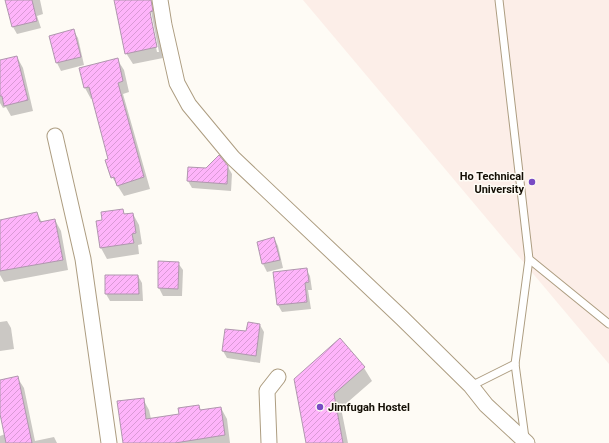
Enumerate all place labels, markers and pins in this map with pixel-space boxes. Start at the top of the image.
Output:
place label: Ho Technical University [460,170,524,196]
marker: Ho Technical University [527,177,537,187]
place label: Jimfugah Hostel [328,401,410,414]
marker: Jimfugah Hostel [315,402,325,412]

